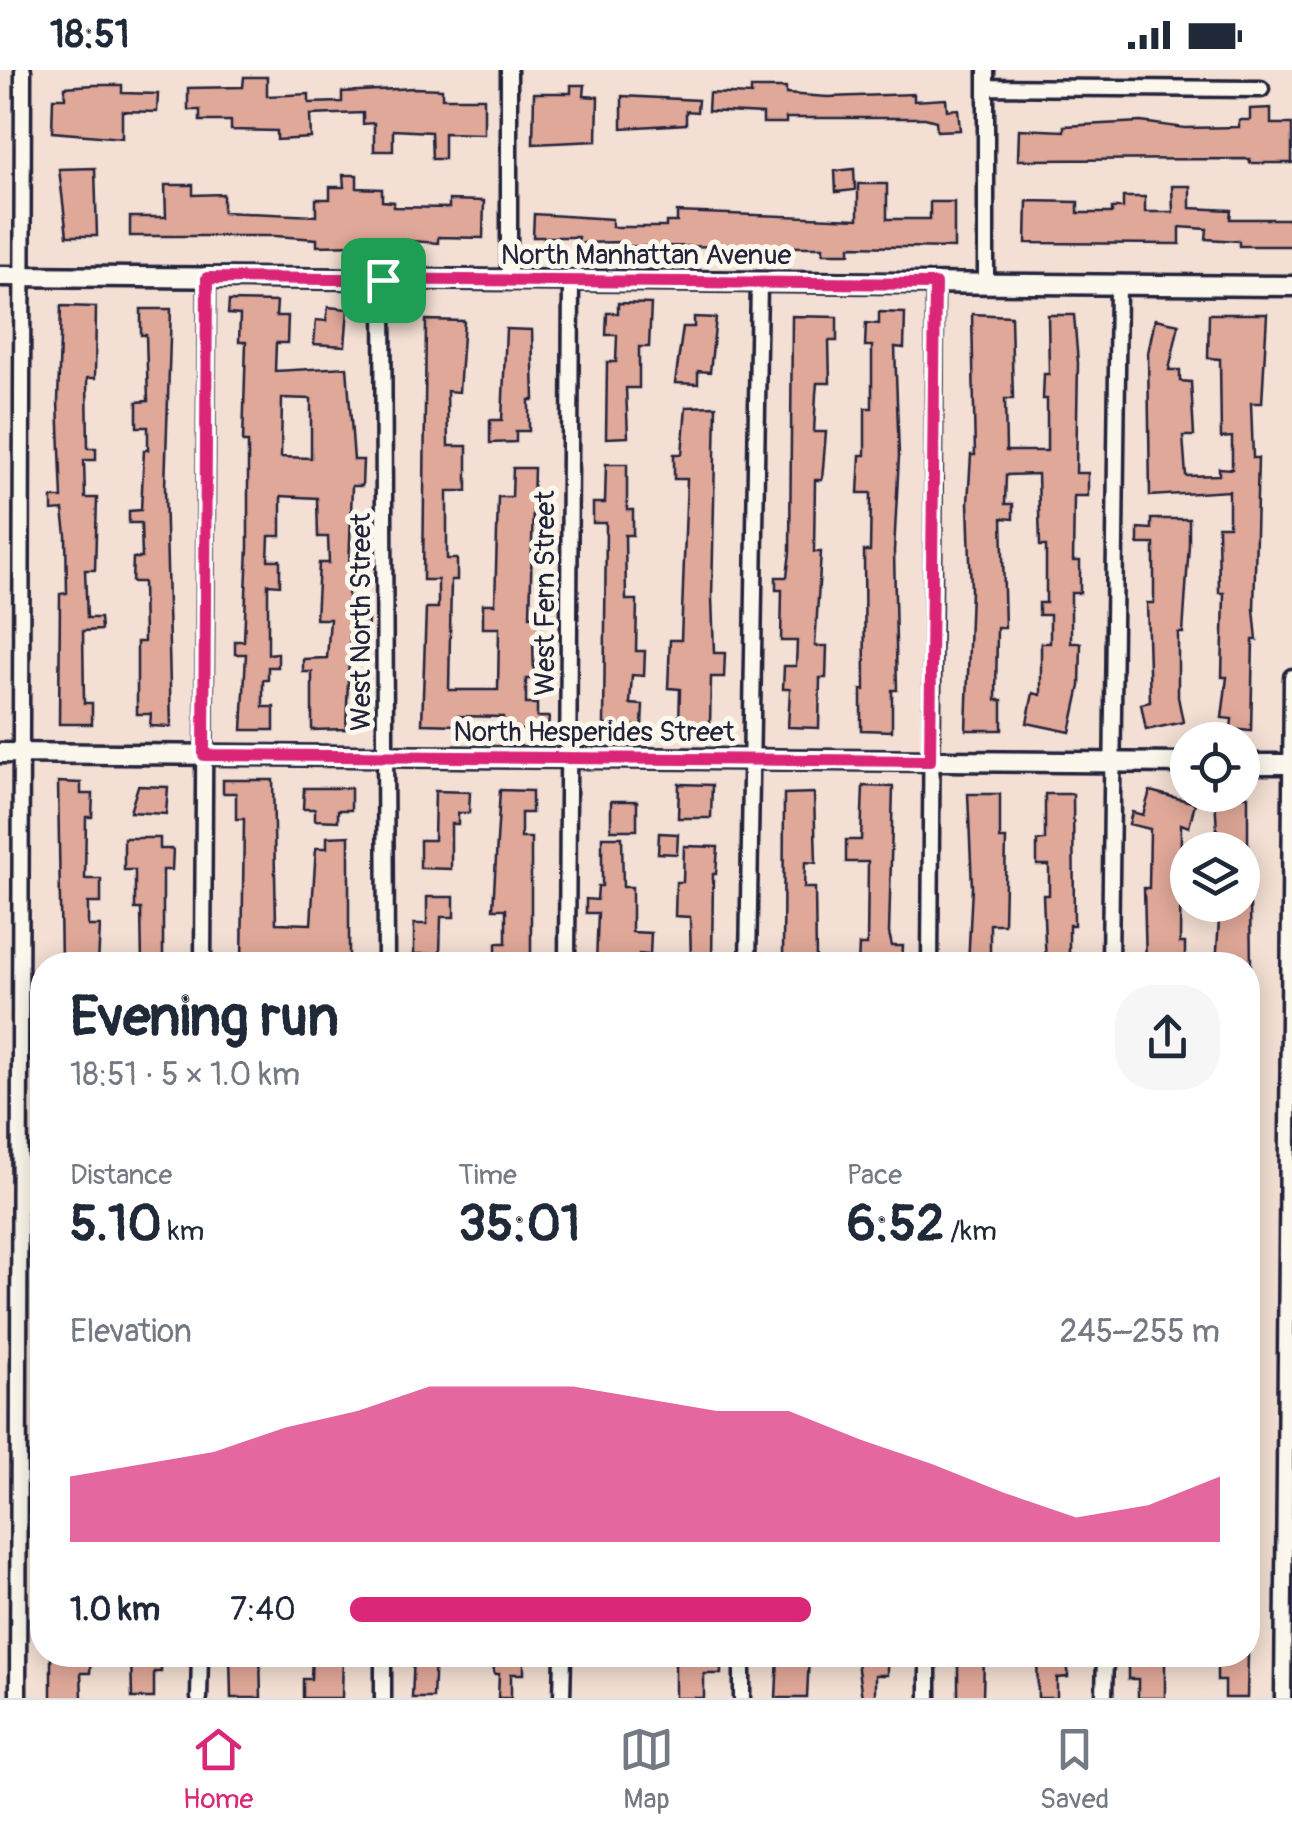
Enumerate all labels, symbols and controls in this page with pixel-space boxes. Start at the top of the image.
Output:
text: 18:51 [50,11,130,59]
pin [341,238,426,323]
street label: North Manhattan Avenue [501,238,792,273]
icon: arrive [356,253,411,308]
street label: West Fern Street [528,490,563,696]
street label: West North Street [344,512,379,731]
street label: North Hesperides Street [453,715,736,750]
map controls [1170,722,1260,922]
button: locate [1170,722,1260,812]
button: layers [1170,832,1260,922]
text: Evening run [70,983,339,1052]
button: share [1115,985,1220,1090]
text: 18:51 · 5 × 1.0 km [70,1055,300,1095]
text: Distance [70,1158,172,1193]
text: Time [458,1158,517,1193]
text: Pace [847,1158,902,1193]
text: 5.10 [70,1193,162,1256]
text: 35:01 [458,1193,580,1256]
text: 6:52 [847,1193,944,1256]
text: km [162,1214,204,1249]
text: /km [944,1214,997,1249]
text: Elevation [70,1312,192,1352]
text: 245–255 m [1059,1312,1220,1352]
text: 1.0 km [70,1590,160,1630]
text: 7:40 [230,1590,296,1630]
tab: Home [183,1722,253,1817]
tab: Map [619,1722,674,1817]
tab: Saved [1040,1722,1109,1817]

